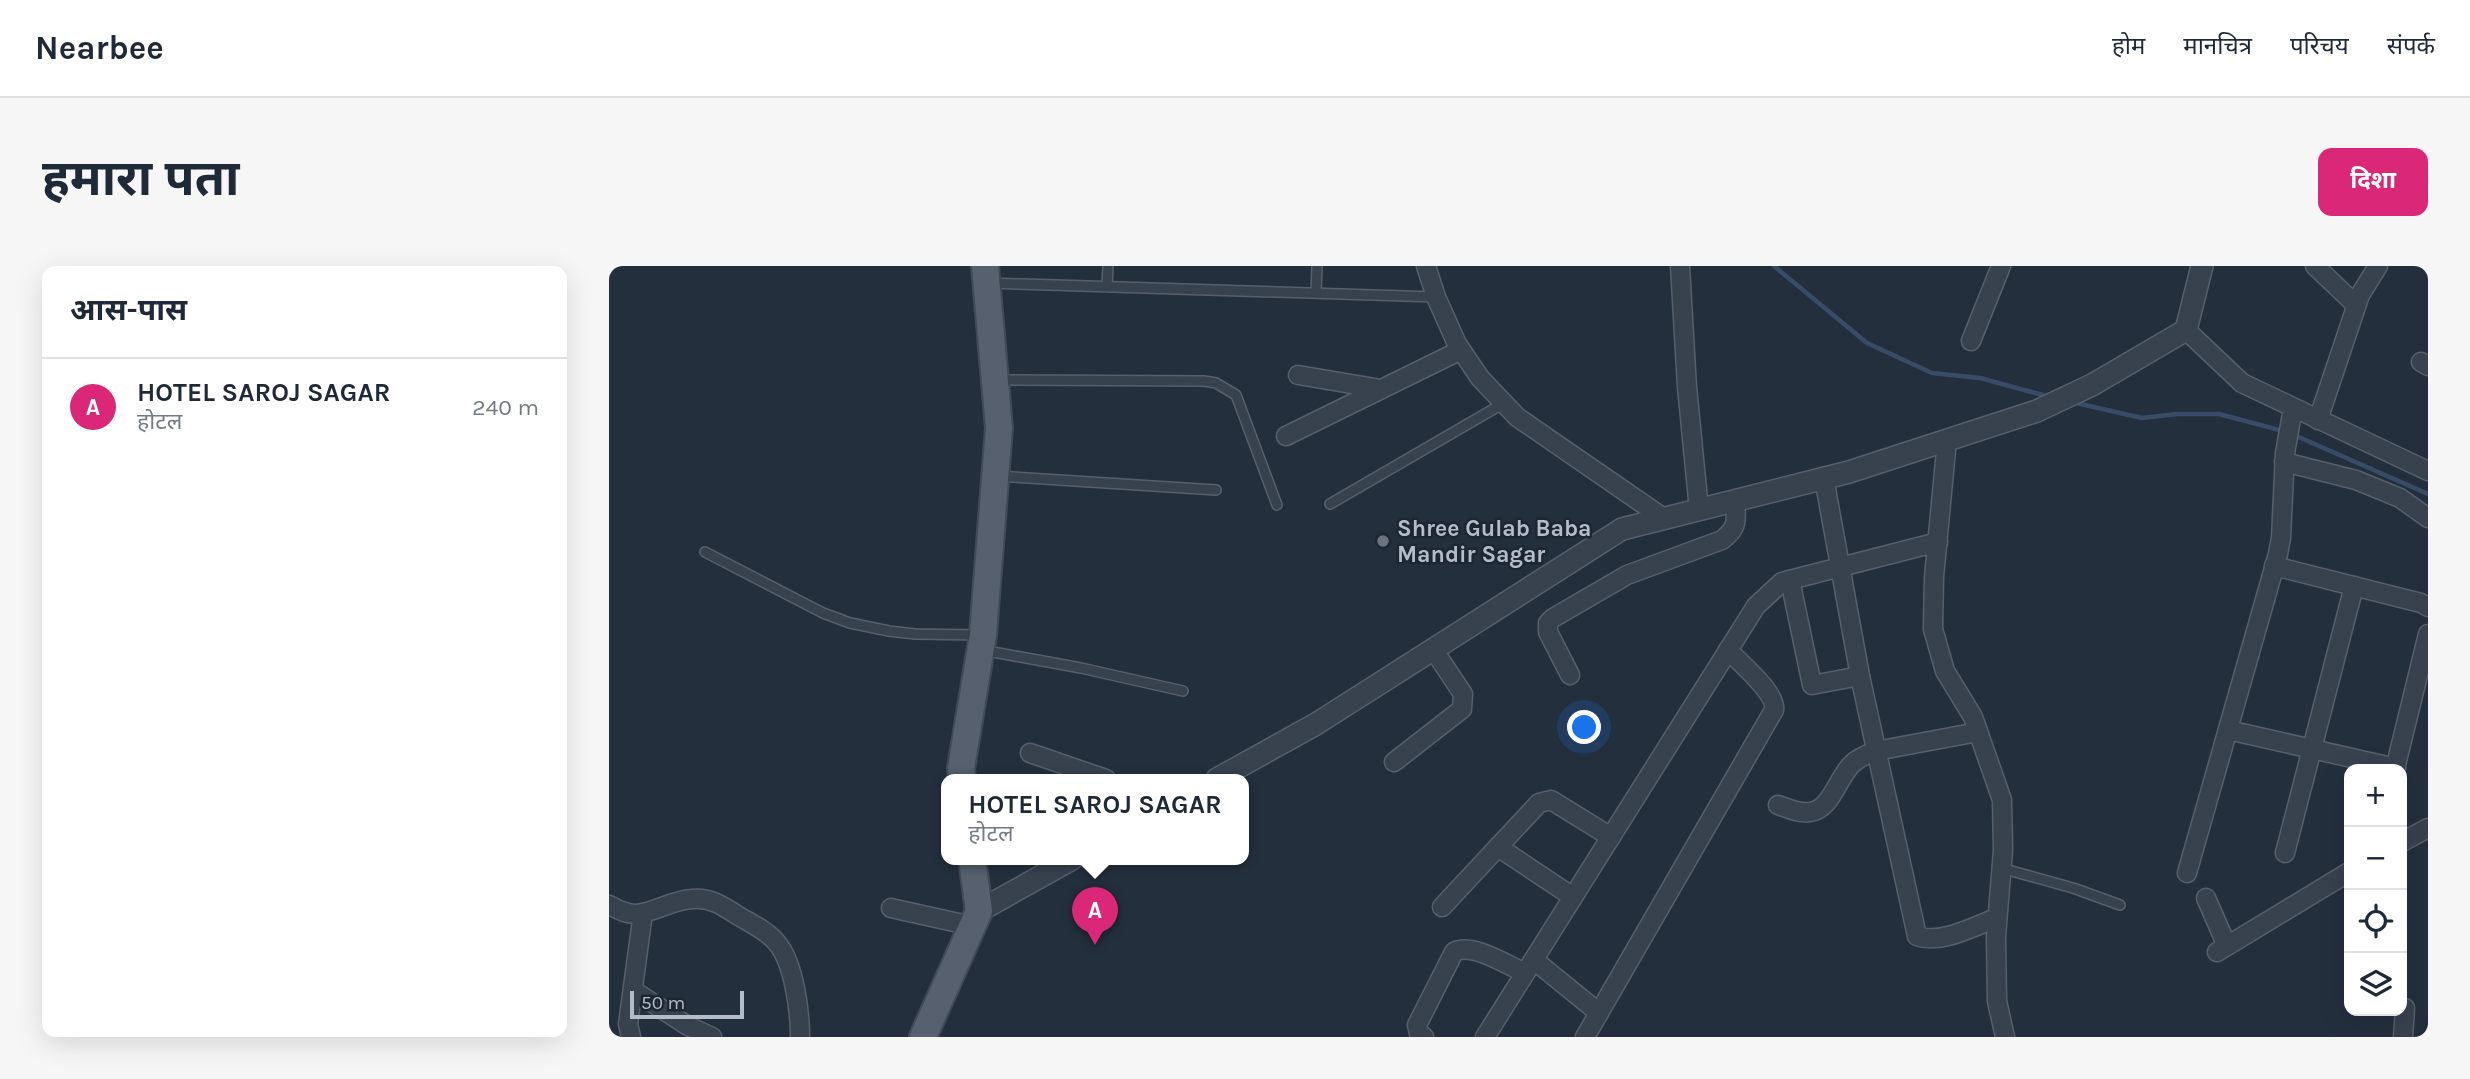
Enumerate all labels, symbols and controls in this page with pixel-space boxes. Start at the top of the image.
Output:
text: Nearbee [35,29,164,67]
text: होम [2112,32,2145,60]
text: मानचित्र [2183,32,2252,60]
text: परिचय [2290,32,2349,60]
text: संपर्क [2387,32,2435,60]
button: दिशा [2318,148,2428,216]
text: हमारा पता [42,150,239,207]
text: आस-पास [70,292,187,328]
text: HOTEL SAROJ SAGAR [137,377,390,408]
text: A [86,394,100,421]
text: 240 m [472,394,539,421]
text: होटल [137,408,182,435]
place label: Shree Gulab Baba Mandir Sagar [1397,515,1592,568]
marker: Shree Gulab Baba Mandir Sagar [1375,533,1391,549]
your location [1567,710,1601,744]
map controls [2344,764,2407,1016]
button: + [2344,764,2407,827]
popup [941,774,1249,865]
text: HOTEL SAROJ SAGAR [968,789,1222,820]
text: होटल [968,820,1014,847]
button: − [2344,827,2407,890]
pin: A [1072,887,1118,945]
button: locate [2344,890,2407,953]
button: layers [2344,953,2407,1016]
scale bar [630,988,744,1020]
text: 50 m [641,992,685,1014]

